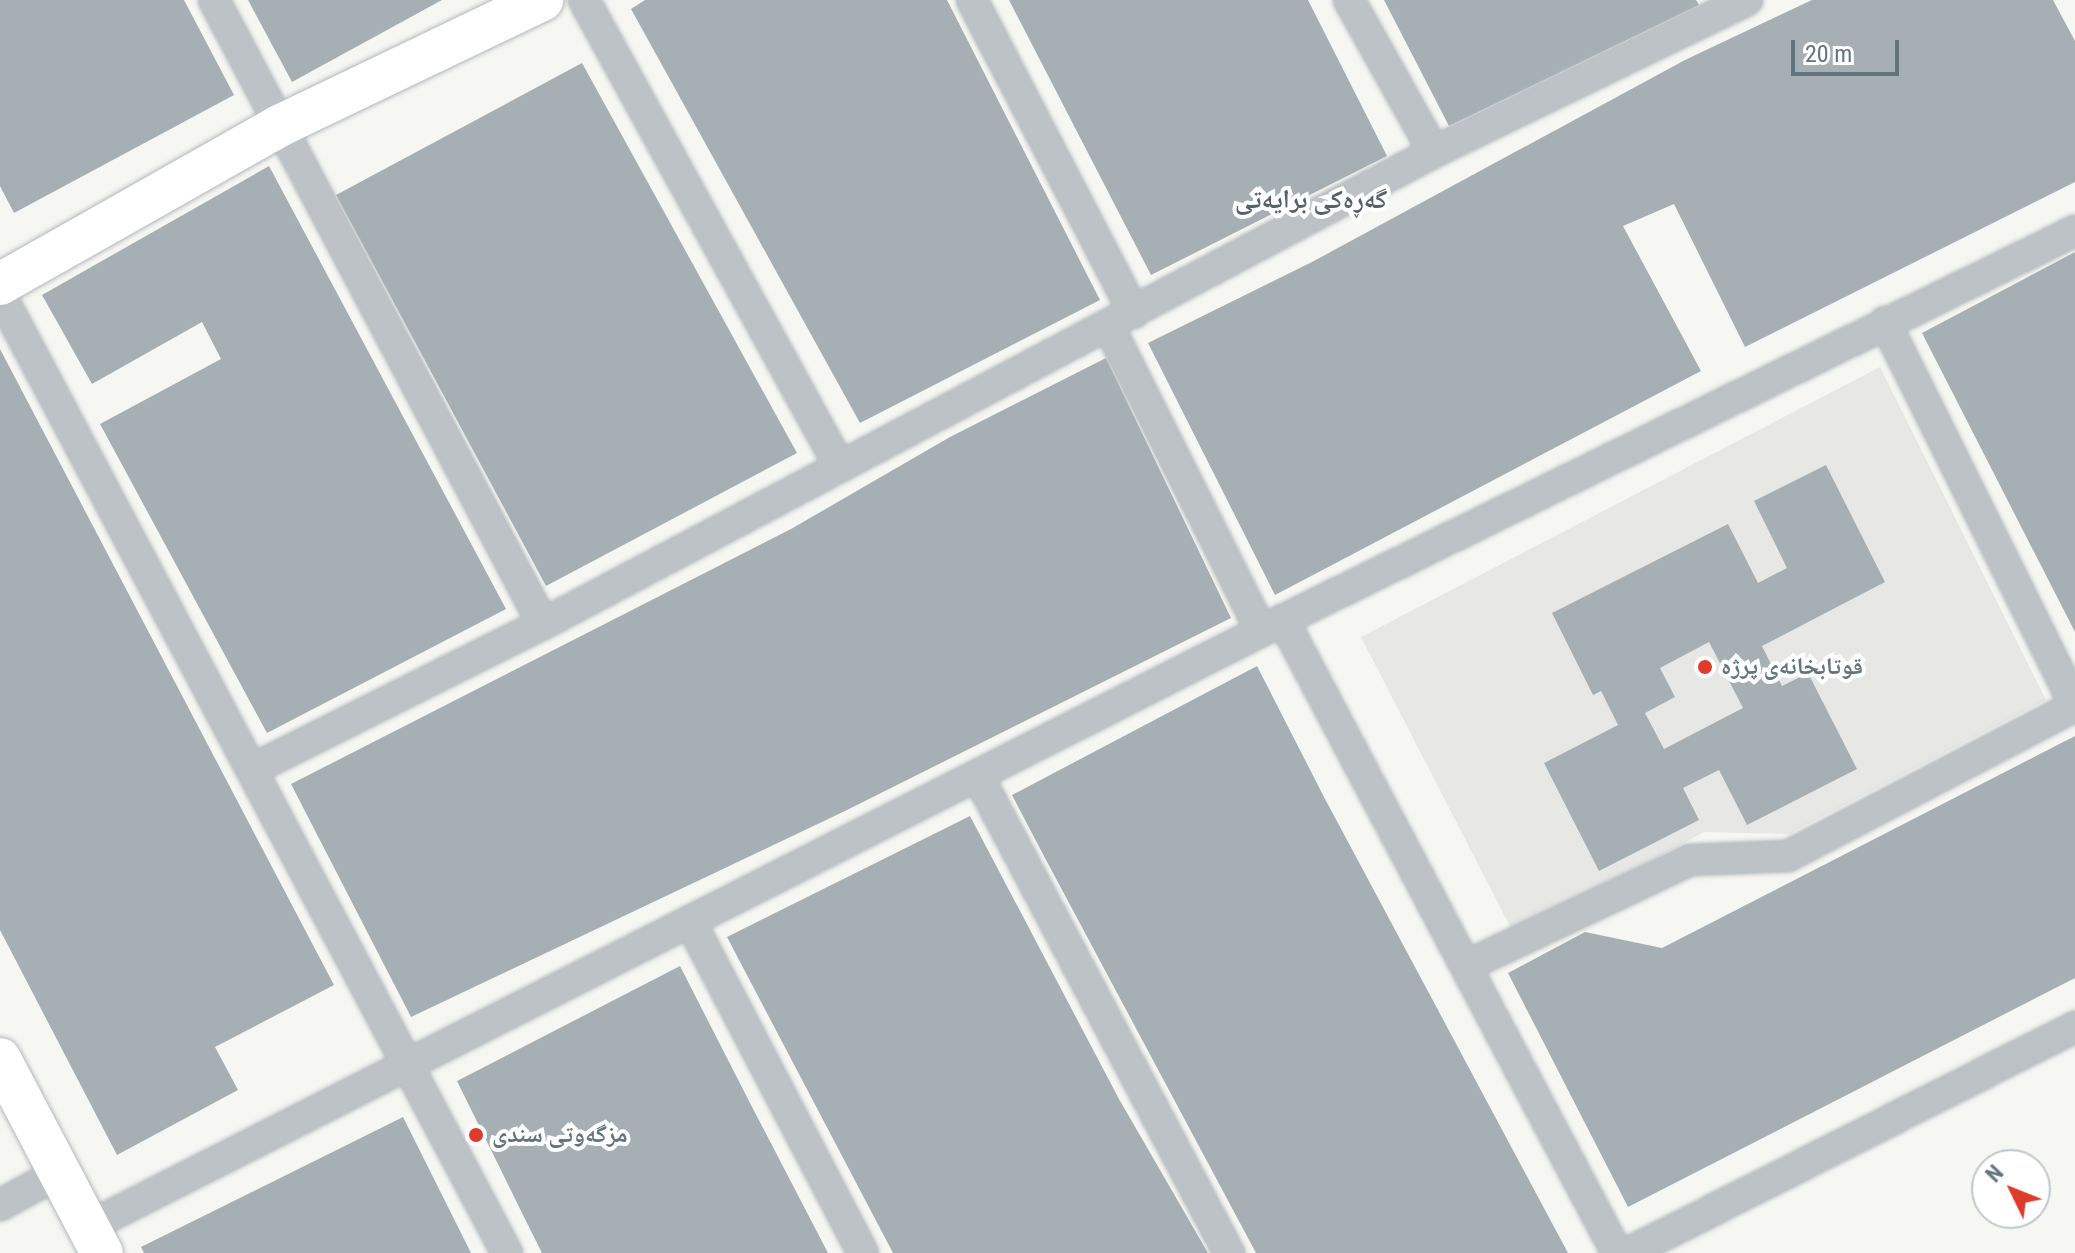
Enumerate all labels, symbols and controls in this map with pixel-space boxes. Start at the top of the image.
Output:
scale bar [1795,24,1903,74]
text: 20 m [1805,40,1852,68]
district label: گەڕەکی برایەتی [1235,184,1387,216]
place label: قوتابخانەی پرژە [1721,653,1863,681]
marker: قوتابخانەی پرژە [1696,658,1714,676]
place label: مزگەوتی سندی [492,1121,628,1149]
marker: مزگەوتی سندی [467,1126,485,1144]
north arrow [1971,1149,2051,1229]
text: N [1981,1160,2008,1187]

